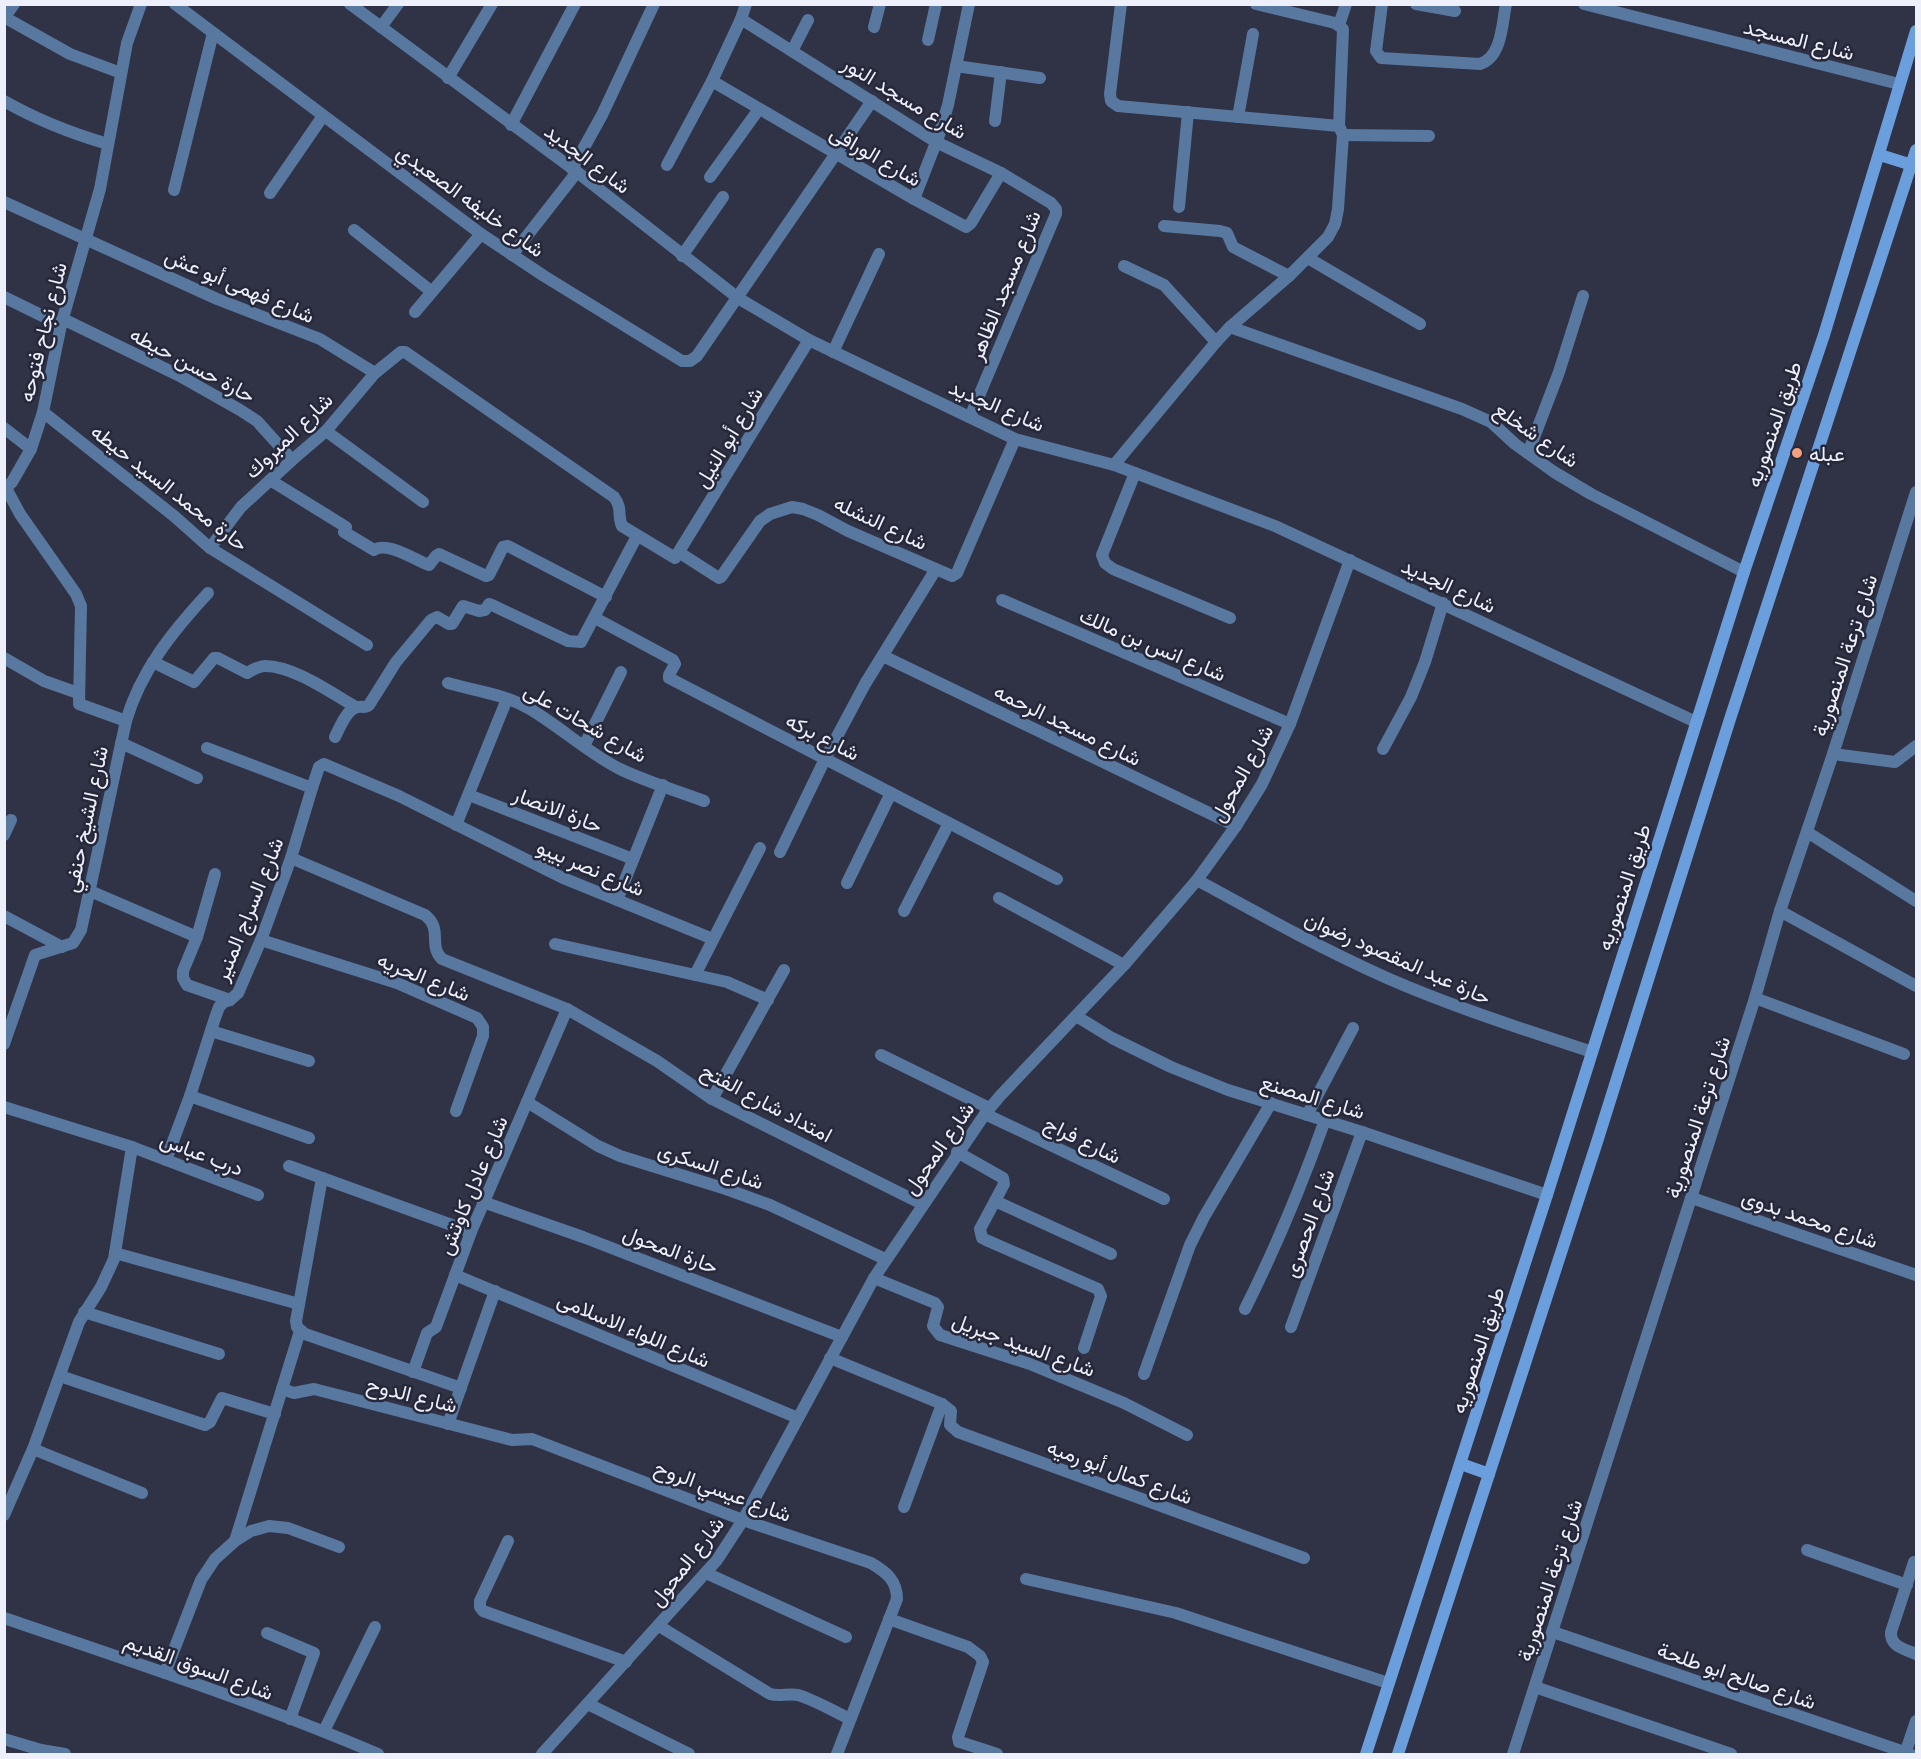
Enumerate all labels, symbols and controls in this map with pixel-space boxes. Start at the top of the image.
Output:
street label: شارع المسجد [1740,14,1857,67]
street label: شارع مسجد النور [836,50,972,146]
street label: شارع الجديد [539,118,636,200]
street label: شارع الوراقى [825,119,926,193]
street label: شارع خليفه الصعيدي [389,139,549,266]
street label: شارع مسجد الظاهر [963,207,1048,366]
street label: شارع فهمى أبو عش [160,243,318,330]
street label: شارع نجاح فتوحه [13,260,74,405]
street label: حارة حسن حيطه [125,321,260,409]
street label: طريق المنصوريه [1740,358,1808,491]
street label: شارع الجديد [945,374,1048,439]
street label: شارع أبو النيل [689,383,770,493]
street label: شارع المبروك [239,387,339,485]
street label: شارع شخلع [1489,396,1584,474]
street label: حارة محمد السيد حيطه [86,418,253,557]
place label: عبله [1809,441,1845,466]
marker: عبله [1790,446,1804,460]
street label: شارع النشله [829,490,932,557]
street label: شارع الجديد [1397,553,1500,620]
street label: شارع ترعة المنصورية [1807,571,1884,740]
street label: شارع انس بن مالك [1075,602,1230,688]
street label: شارع شحات على [519,677,652,769]
street label: شارع مسجد الرحمه [989,678,1145,773]
street label: شارع بركه [781,707,864,767]
street label: شارع المحول [1205,720,1280,827]
street label: شارع الشيخ حنفي [58,744,118,896]
street label: حارة الانصار [509,781,606,839]
street label: طريق المنصوريه [1591,821,1657,954]
street label: شارع السراج المنير [208,834,290,986]
street label: شارع نصر بيبو [532,834,648,903]
street label: حارة عبد المقصود رضوان [1300,905,1495,1011]
street label: شارع الحريه [373,947,474,1008]
street label: شارع ترعة المنصورية [1660,1033,1737,1202]
street label: امتداد شارع الفتح [696,1057,837,1149]
street label: شارع المصنع [1257,1069,1368,1126]
street label: شارع المحول [897,1097,981,1200]
street label: شارع فراج [1039,1110,1125,1171]
street label: شارع عادل كاوتش [432,1112,515,1259]
street label: درب عباس [156,1126,247,1182]
street label: شارع السكرى [654,1137,767,1196]
street label: شارع الحصرى [1277,1166,1341,1281]
street label: شارع محمد بدوى [1738,1184,1881,1255]
street label: حارة المحول [619,1220,722,1280]
street label: طريق المنصوريه [1445,1284,1511,1417]
street label: شارع اللواء الاسلامى [553,1286,714,1375]
street label: شارع السيد جبريل [948,1307,1099,1384]
street label: شارع الدوح [363,1371,460,1420]
street label: شارع كمال أبو رميه [1043,1434,1196,1511]
street label: شارع عيسي الروح [649,1454,795,1532]
street label: شارع ترعة المنصورية [1512,1496,1589,1665]
street label: شارع المحول [644,1511,731,1612]
street label: شارع السوق القديم [120,1628,277,1707]
street label: شارع صالح ابو طلحة [1654,1637,1819,1716]

